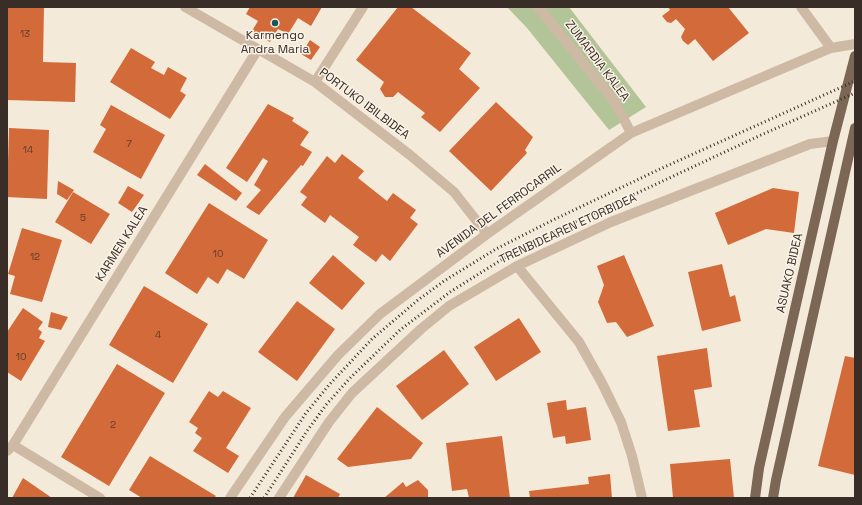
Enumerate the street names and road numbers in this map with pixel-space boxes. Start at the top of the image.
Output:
street label: ZUMARDIA KALEA [562,18,632,104]
street label: PORTUKO IBILBIDEA [316,65,412,143]
street label: AVENIDA DEL FERROCARRIL [434,161,564,261]
street label: TRENBIDEAREN ETORBIDEA [497,191,639,267]
street label: KARMEN KALEA [93,204,151,284]
street label: ASUAKO BIDEA [774,232,806,314]

